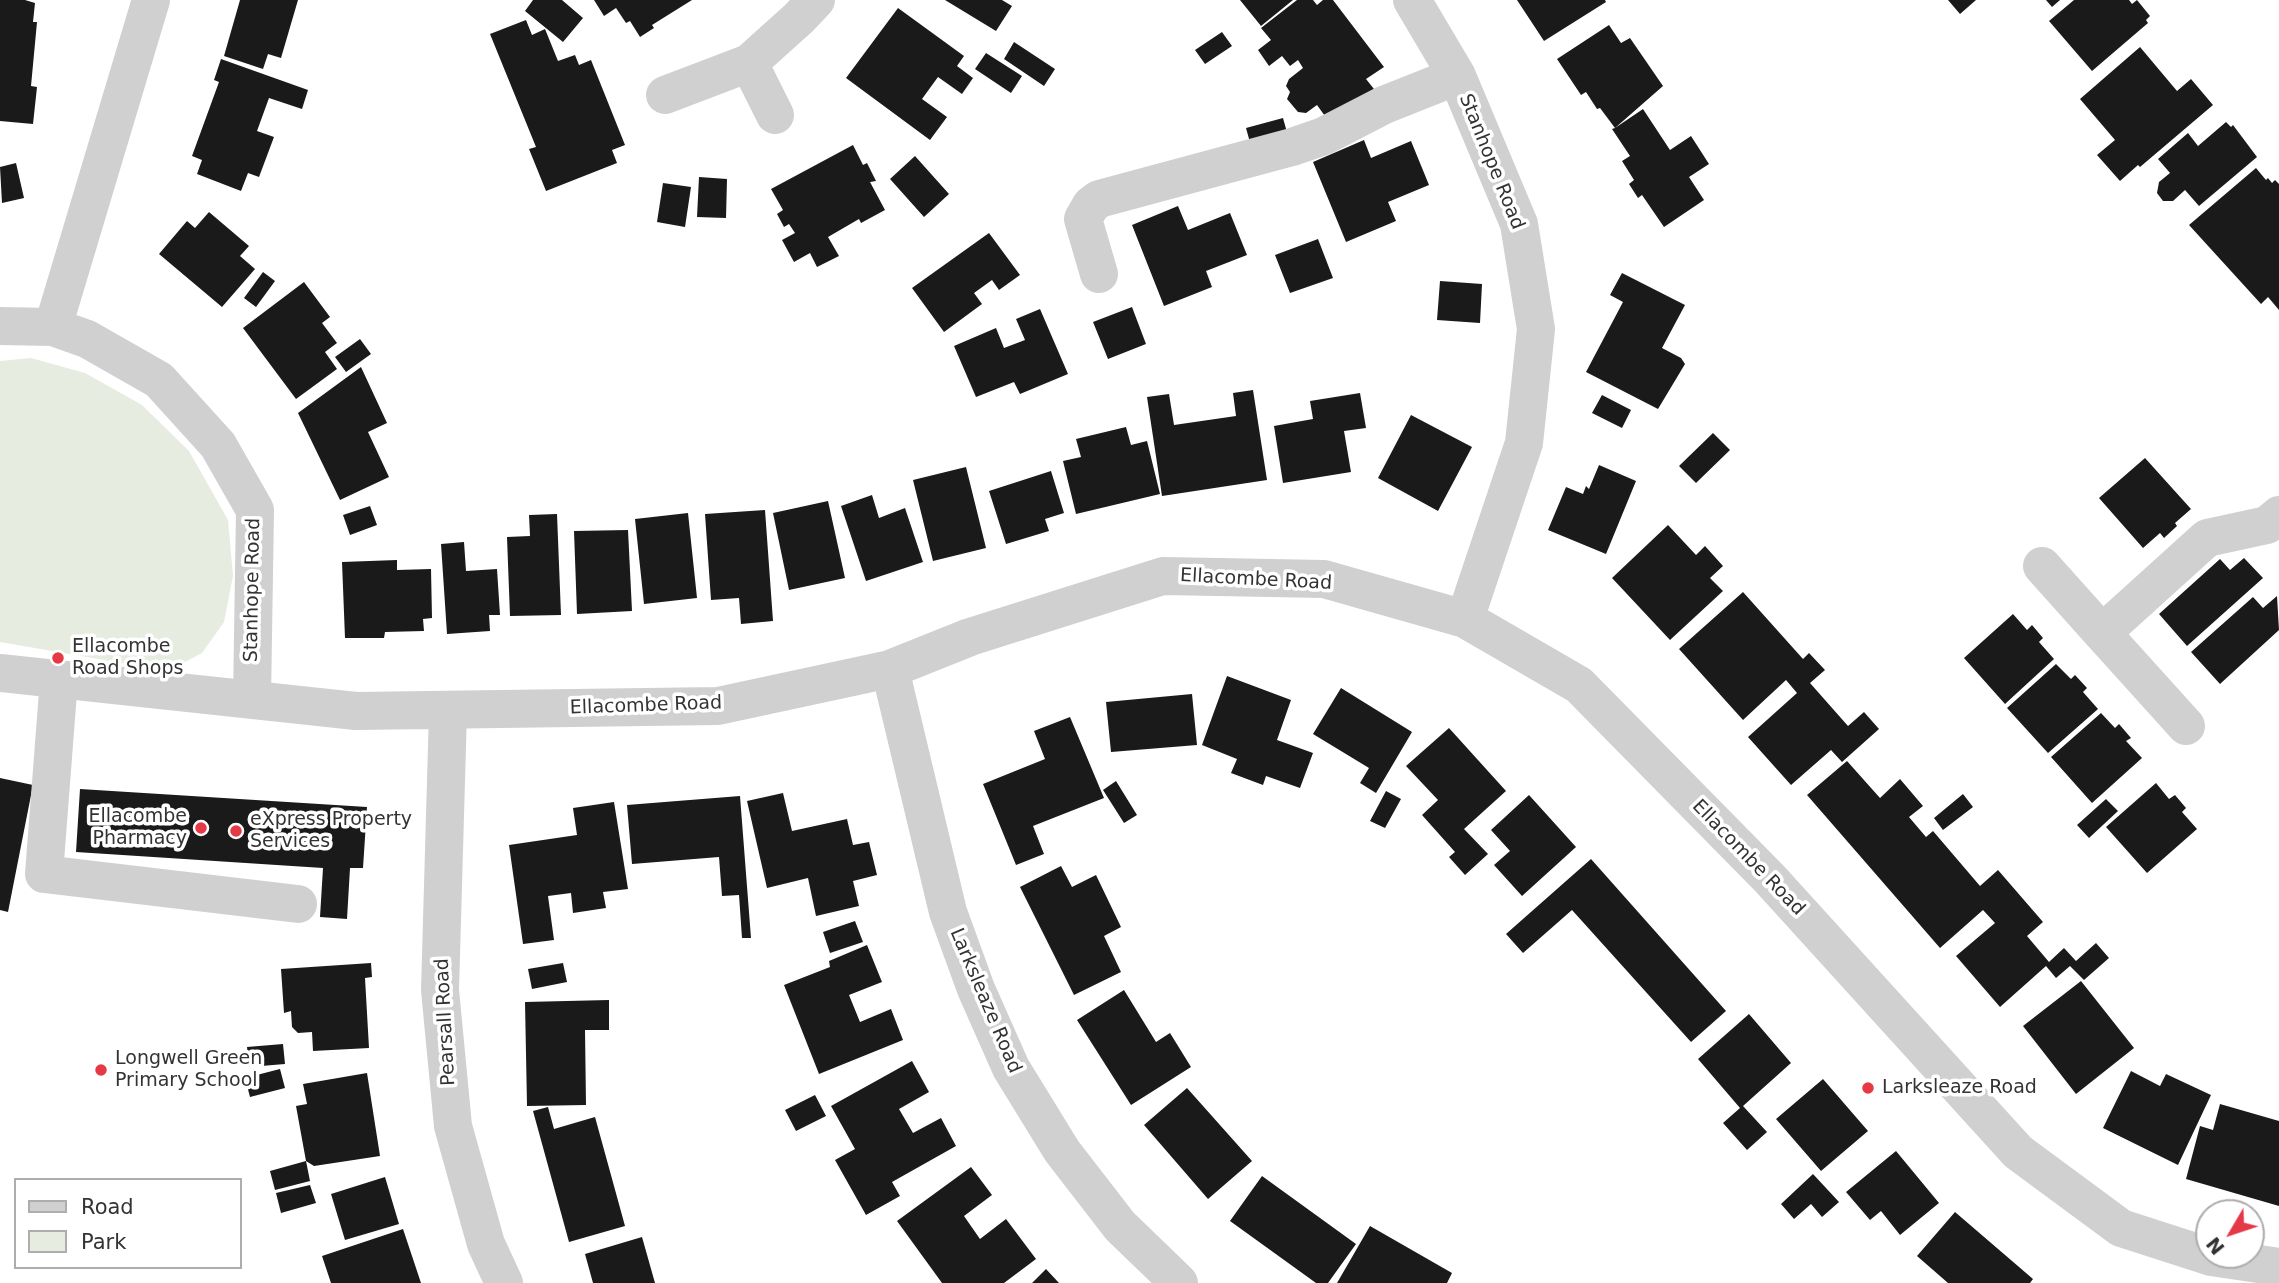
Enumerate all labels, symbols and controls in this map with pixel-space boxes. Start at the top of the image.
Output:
street label: Stanhope Road [1453,91,1529,233]
street label: Stanhope Road [240,518,266,662]
street label: Ellacombe Road [1179,565,1333,595]
place label: Ellacombe Road Shops [72,636,183,680]
marker: Ellacombe Road Shops [50,650,66,666]
street label: Ellacombe Road [570,692,722,720]
street label: Ellacombe Road [1687,795,1809,921]
place label: Ellacombe Pharmacy [88,806,187,850]
place label: eXpress Property Services [250,809,412,853]
marker: Ellacombe Pharmacy [193,820,209,836]
marker: eXpress Property Services [228,823,244,839]
street label: Larksleaze Road [944,925,1026,1077]
street label: Pearsall Road [431,958,461,1086]
place label: Longwell Green Primary School [115,1048,262,1092]
marker: Longwell Green Primary School [93,1062,109,1078]
place label: Larksleaze Road [1882,1077,2037,1099]
marker: Larksleaze Road [1860,1080,1876,1096]
legend [14,1178,242,1269]
text: Road [81,1195,134,1219]
north arrow [2195,1199,2265,1269]
text: Park [81,1230,126,1254]
text: N [2202,1233,2229,1259]

